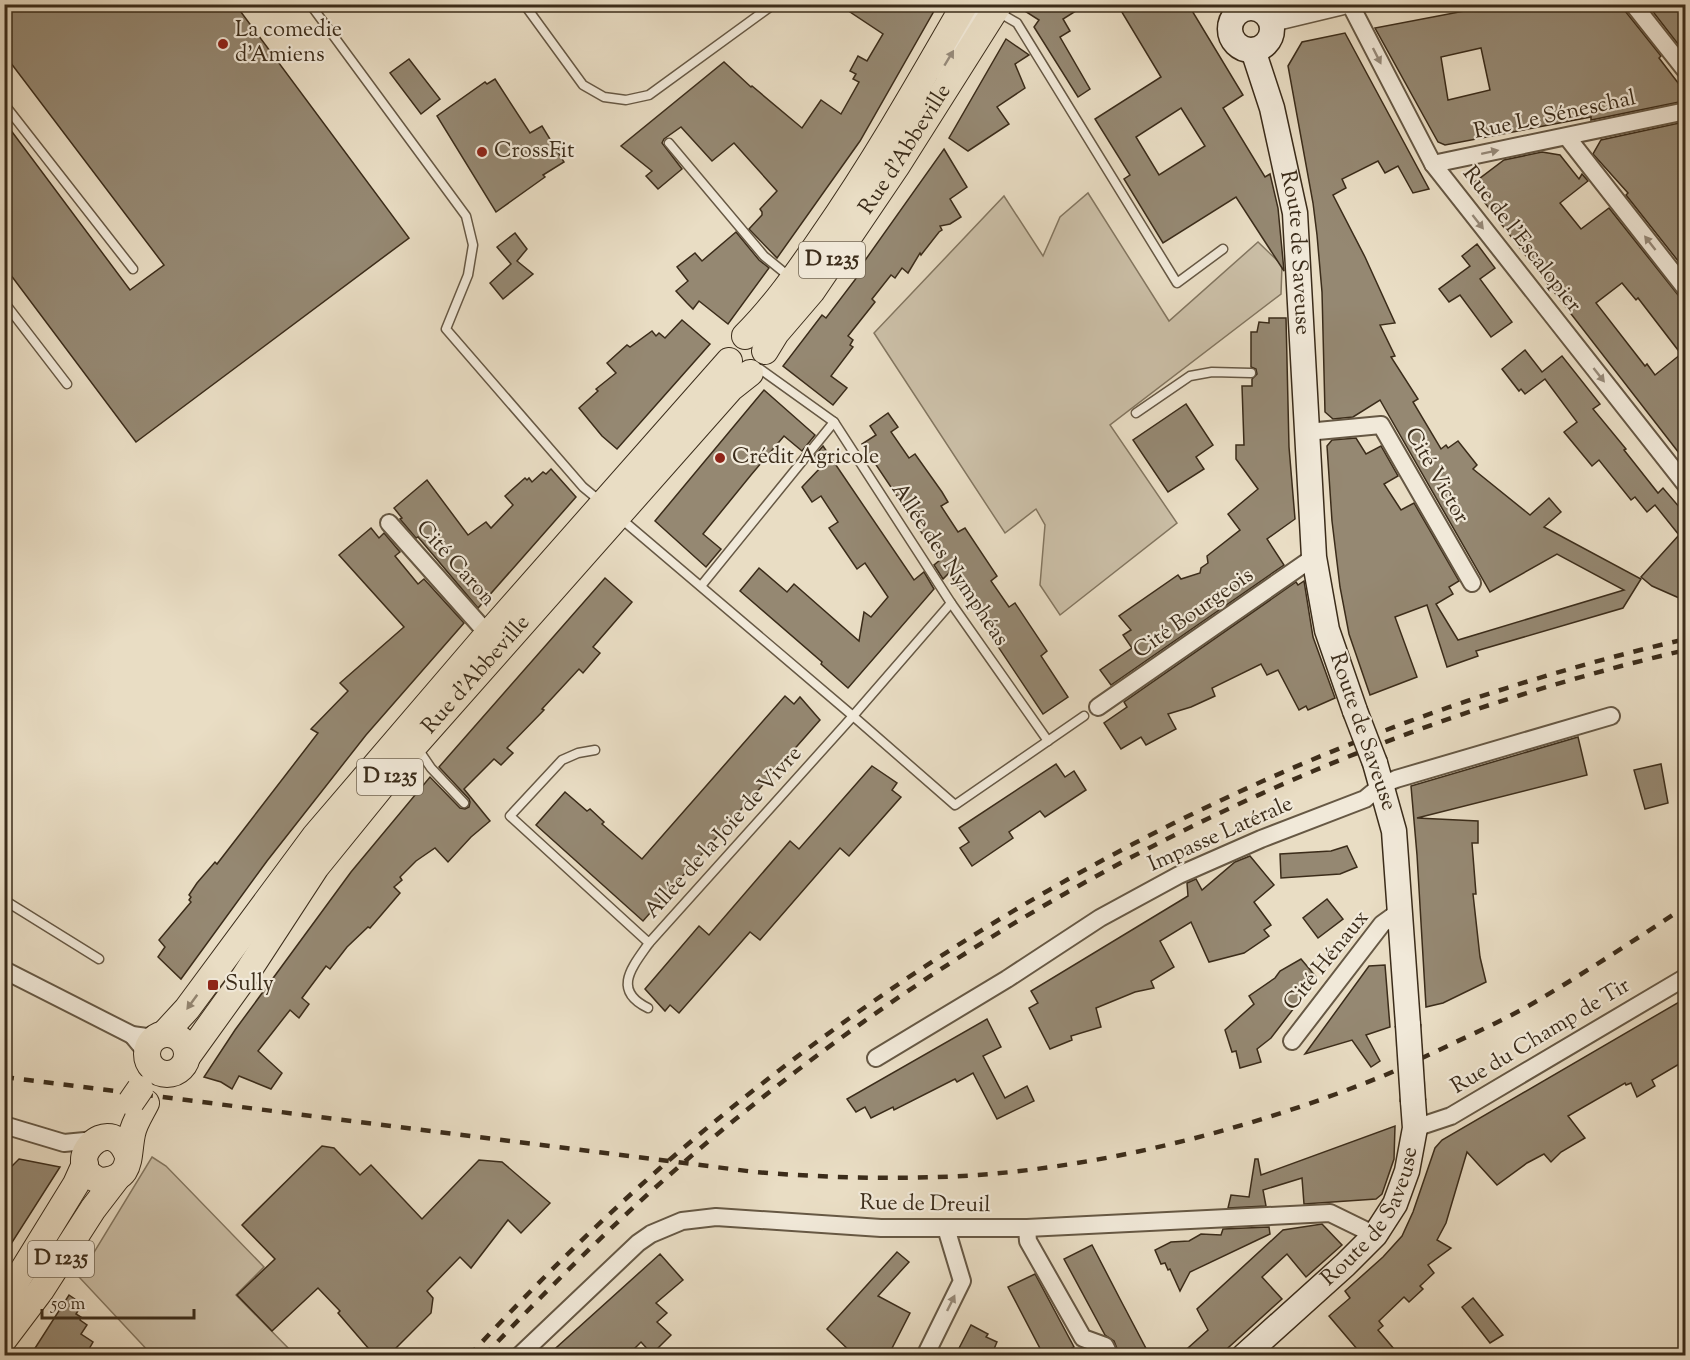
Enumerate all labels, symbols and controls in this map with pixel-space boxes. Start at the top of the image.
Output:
place label: La comedie d'Amiens [235,15,342,72]
marker: La comedie d'Amiens [216,37,230,51]
one-way arrow [1372,48,1382,65]
one-way arrow [943,50,954,66]
street label: Rue d'Abbeville [852,78,960,222]
street label: Rue Le Séneschal [1471,83,1639,149]
place label: CrossFit [494,136,575,168]
marker: CrossFit [475,145,489,159]
one-way arrow [1481,147,1499,157]
street label: Rue de l'Escalopier [1454,160,1588,320]
street label: Route de Saveuse [1270,167,1318,336]
one-way arrow [1472,214,1485,230]
one-way arrow [1643,235,1656,251]
road number: D 1235 [799,242,865,278]
one-way arrow [1593,367,1606,383]
street label: Cité Victor [1396,422,1476,530]
place label: Crédit Agricole [732,442,879,474]
marker: Crédit Agricole [713,451,727,465]
street label: Allée des Nymphéas [882,477,1016,653]
street label: Cité Caron [407,514,503,614]
street label: Cité Bourgeois [1127,561,1261,667]
street label: Rue d'Abbeville [415,608,538,742]
street label: Route de Saveuse [1320,649,1404,815]
street label: Allée de la Joie de Vivre [638,740,810,926]
road number: D 1235 [357,759,423,795]
street label: Impasse Latérale [1144,789,1298,881]
street label: Cité Hénaux [1276,904,1378,1018]
place label: Sully [225,969,274,1001]
street label: Rue du Champ de Tir [1445,971,1637,1103]
marker: Sully [206,978,220,992]
one-way arrow [186,993,198,1009]
street label: Route de Saveuse [1315,1144,1427,1295]
street label: Rue de Dreuil [859,1188,991,1222]
road number: D 1235 [28,1241,94,1277]
scale bar [42,1282,194,1320]
text: 50 m [50,1292,86,1318]
one-way arrow [947,1295,956,1312]

